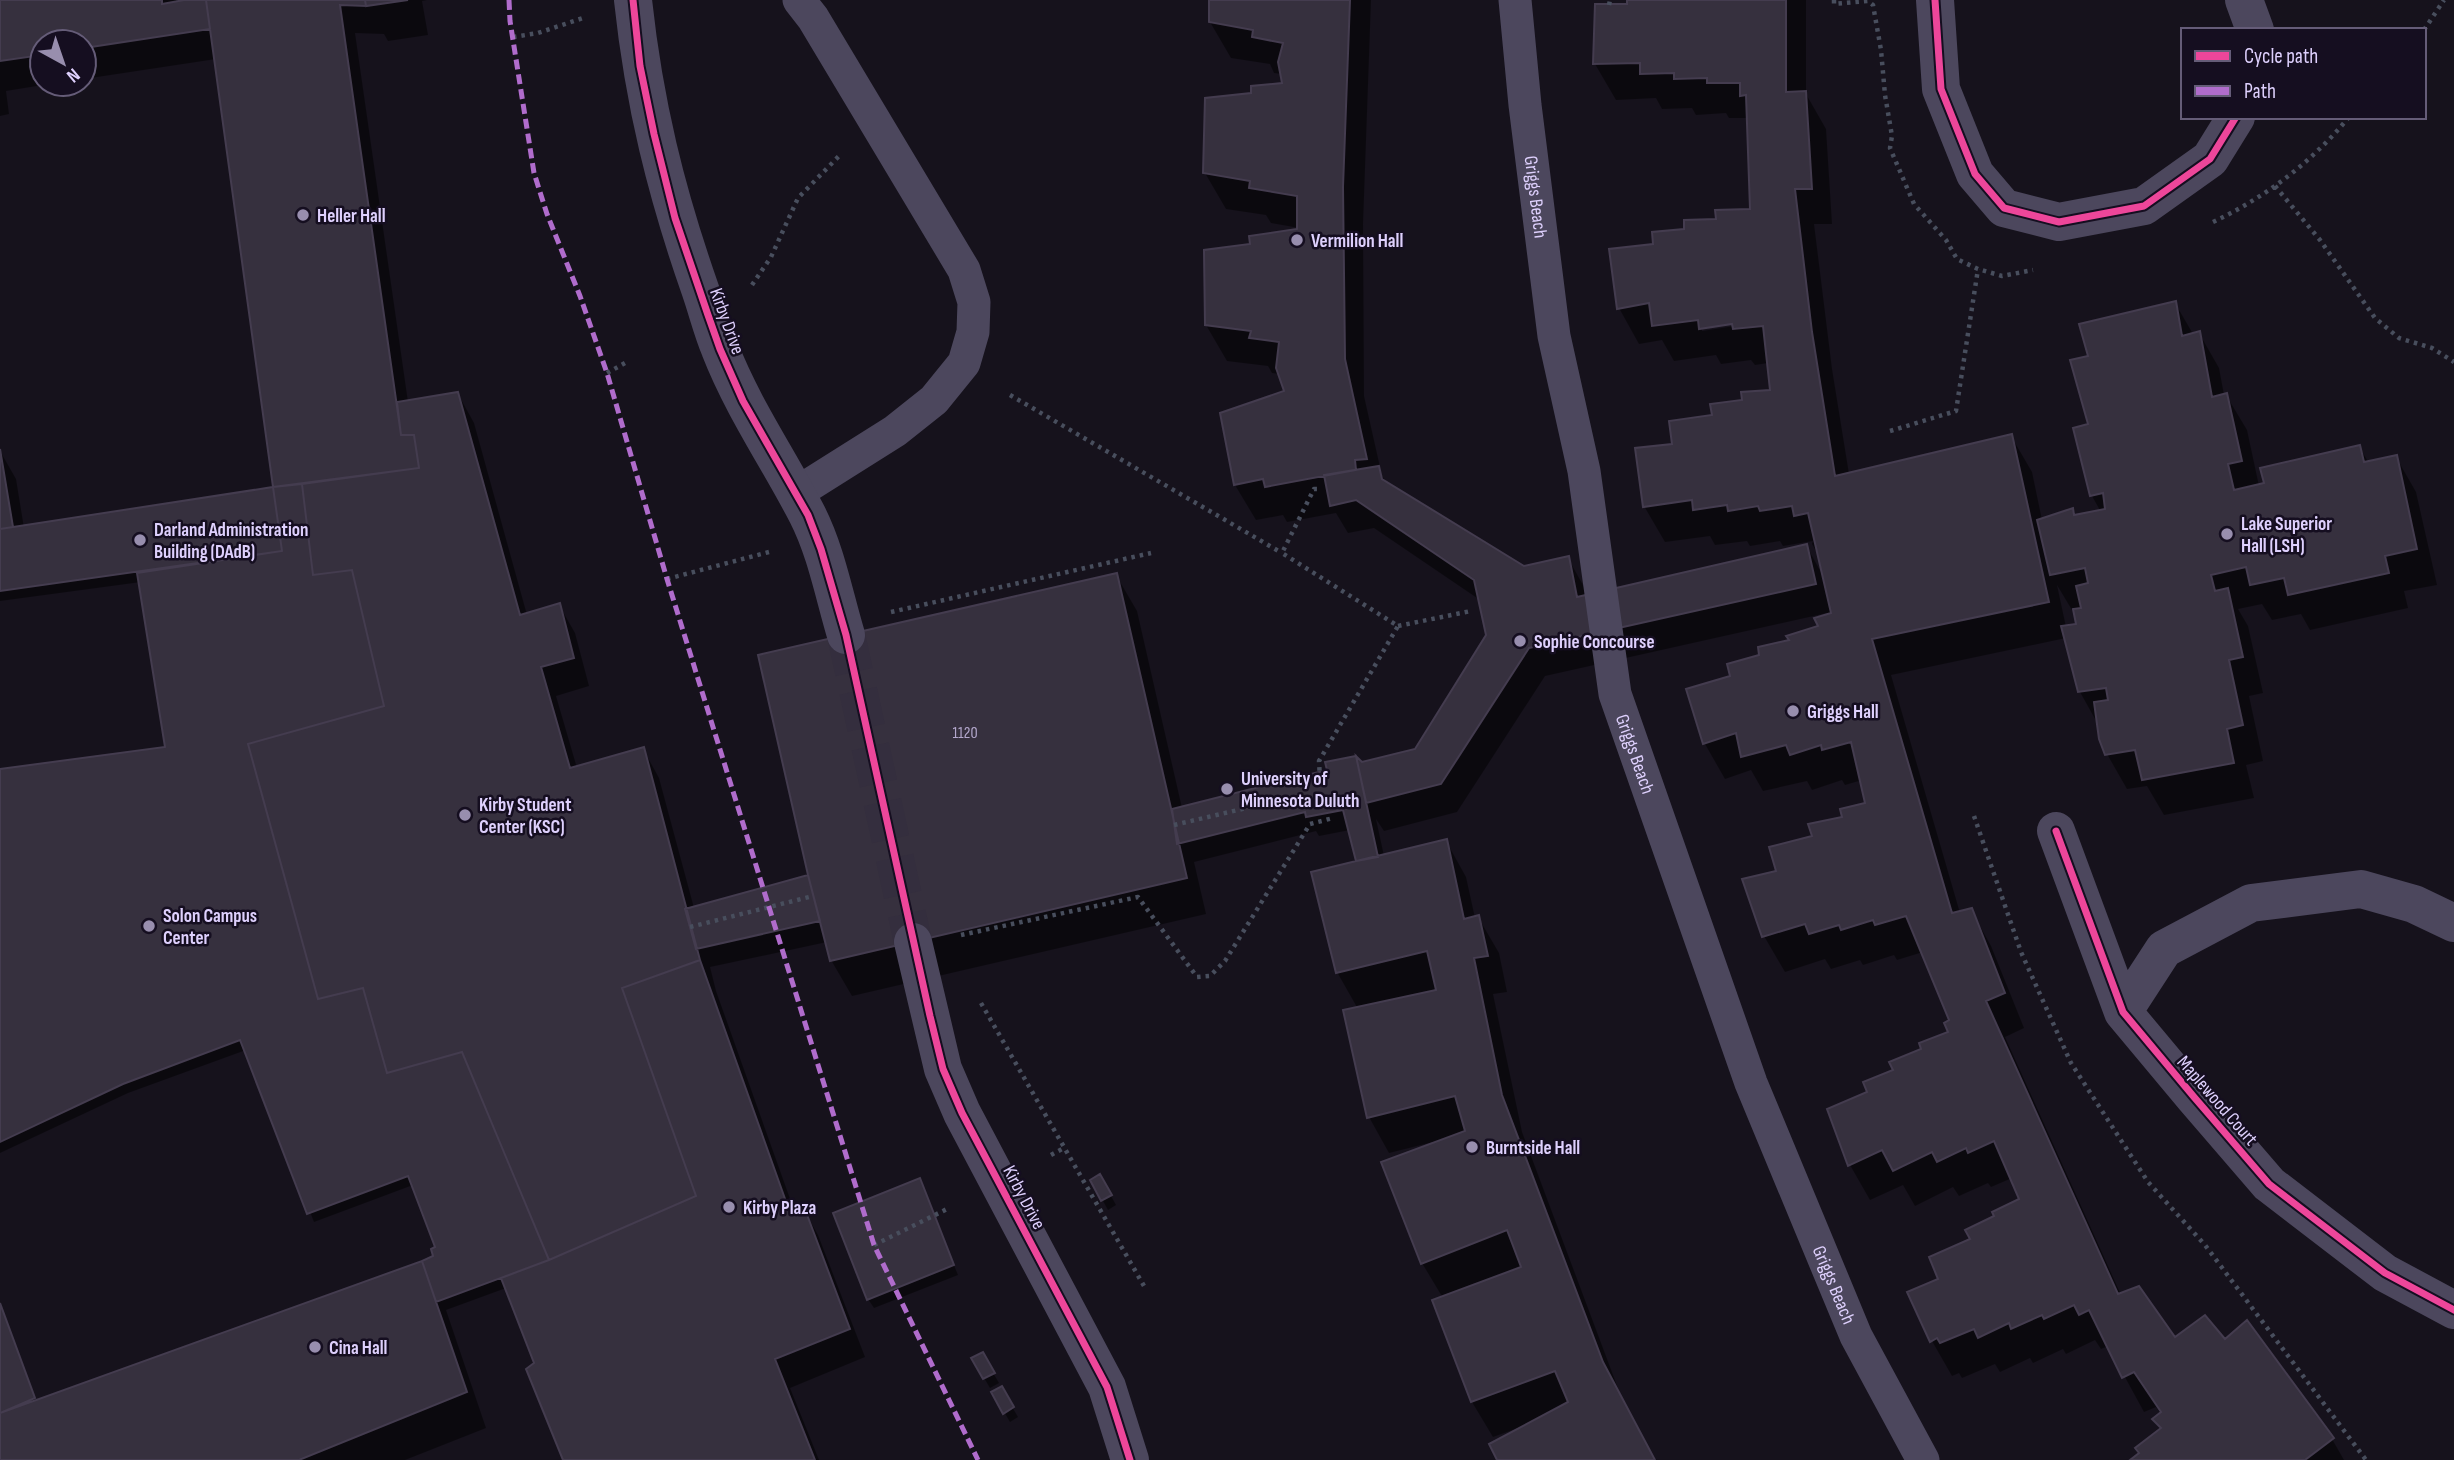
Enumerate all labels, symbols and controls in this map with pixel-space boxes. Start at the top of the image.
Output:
north arrow [28,28,98,98]
legend [2181,28,2426,119]
text: Cycle path [2244,44,2318,69]
text: N [62,63,84,87]
text: Path [2244,79,2276,104]
street label: Griggs Beach [1518,154,1552,239]
place label: Heller Hall [317,205,386,228]
marker: Heller Hall [295,207,311,223]
place label: Vermilion Hall [1311,230,1403,253]
marker: Vermilion Hall [1289,232,1305,248]
street label: Kirby Drive [704,285,749,358]
place label: Lake Superior Hall (LSH) [2241,513,2332,558]
place label: Darland Administration Building (DAdB) [154,519,308,564]
marker: Lake Superior Hall (LSH) [2219,526,2235,542]
marker: Darland Administration Building (DAdB) [132,532,148,548]
place label: Sophie Concourse [1534,631,1655,654]
marker: Sophie Concourse [1512,633,1528,649]
place label: Griggs Hall [1807,701,1879,724]
marker: Griggs Hall [1785,703,1801,719]
street label: Griggs Beach [1610,711,1659,797]
house number: 1120 [952,724,978,743]
place label: University of Minnesota Duluth [1241,768,1360,813]
marker: University of Minnesota Duluth [1219,781,1235,797]
place label: Kirby Student Center (KSC) [479,794,571,839]
marker: Kirby Student Center (KSC) [457,807,473,823]
place label: Solon Campus Center [163,905,257,950]
marker: Solon Campus Center [141,918,157,934]
street label: Maplewood Court [2172,1051,2262,1151]
place label: Burntside Hall [1486,1137,1580,1160]
marker: Burntside Hall [1464,1139,1480,1155]
street label: Kirby Drive [997,1162,1050,1234]
place label: Kirby Plaza [743,1197,816,1220]
marker: Kirby Plaza [721,1199,737,1215]
street label: Griggs Beach [1807,1242,1860,1328]
place label: Cina Hall [329,1337,387,1360]
marker: Cina Hall [307,1339,323,1355]

